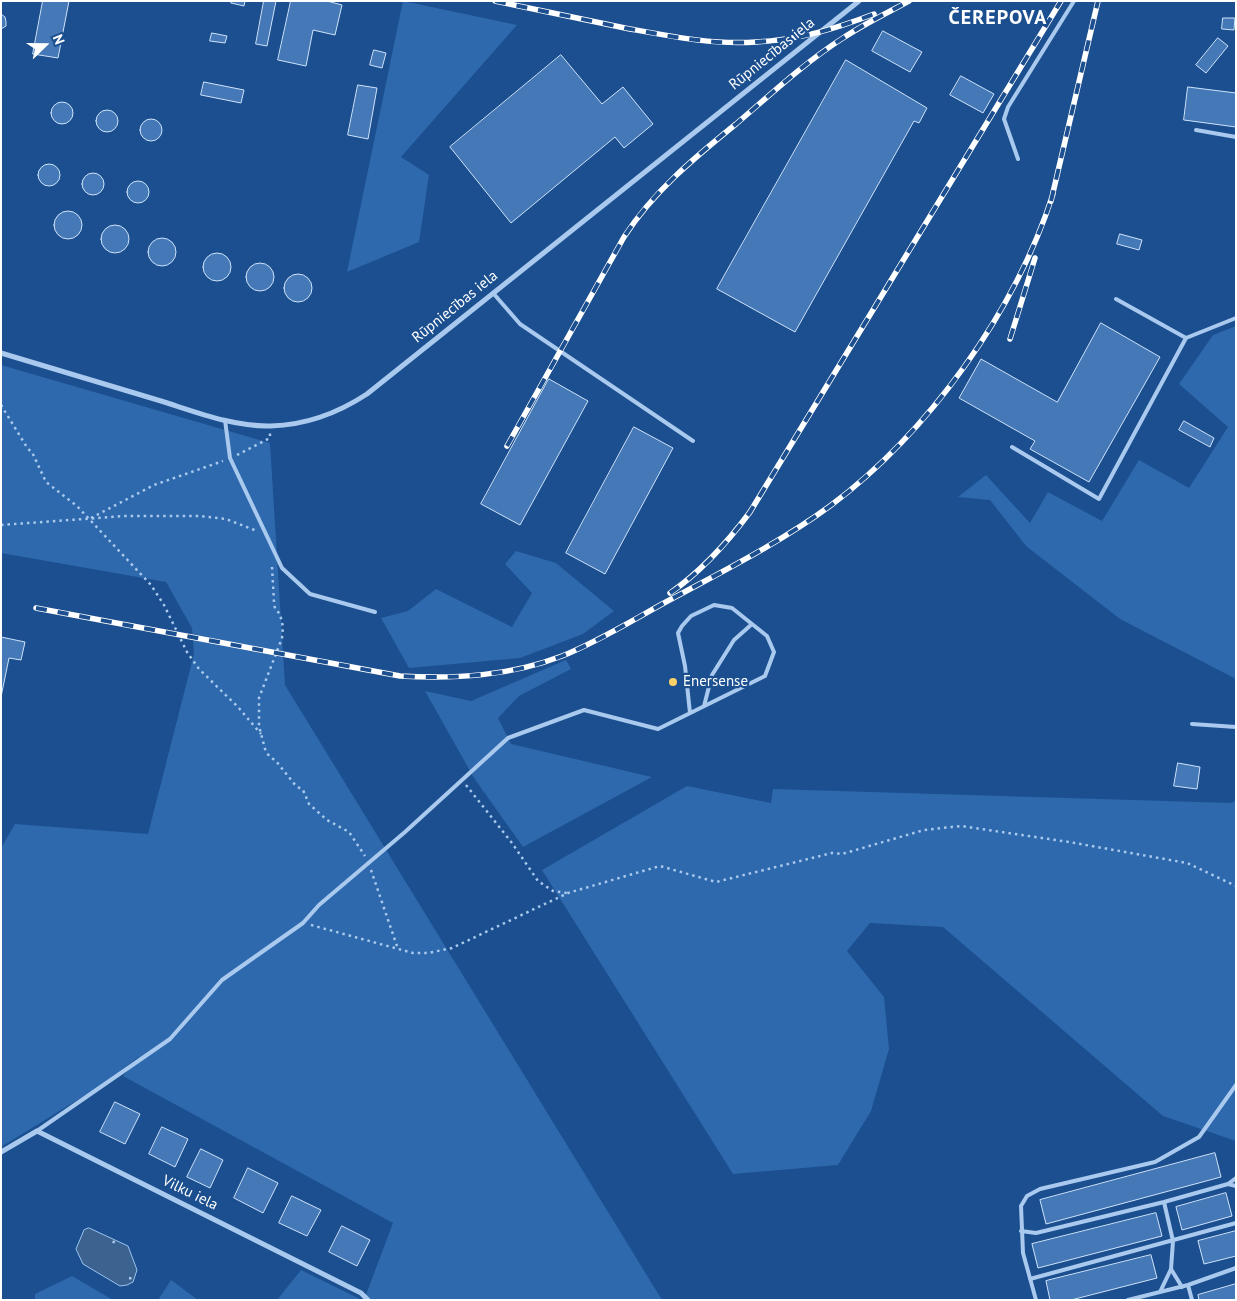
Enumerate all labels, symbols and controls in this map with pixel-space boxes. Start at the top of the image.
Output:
district label: ČEREPOVA [948,6,1048,30]
street label: Rūpniecības iela [726,14,818,94]
north arrow [20,20,70,70]
text: N [49,32,69,47]
street label: Rūpniecības iela [409,267,501,347]
place label: Enersense [683,673,748,691]
marker: Enersense [667,676,679,688]
street label: Vilku iela [159,1172,221,1214]

